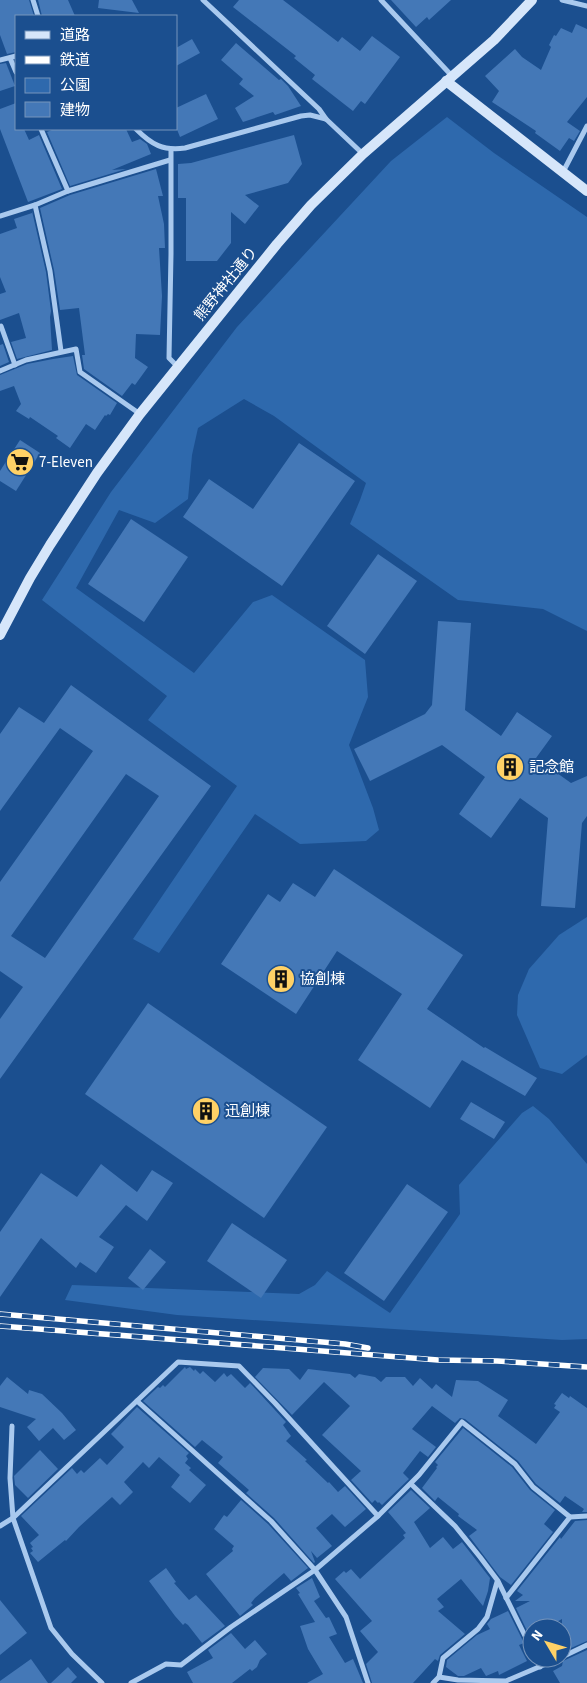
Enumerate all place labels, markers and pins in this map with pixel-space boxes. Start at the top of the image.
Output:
supermarket icon: 7-Eleven [5,447,35,477]
place label: 7-Eleven [39,452,93,473]
building icon: 記念館 [495,752,525,782]
place label: 記念館 [529,757,574,778]
building icon: 協創棟 [266,964,296,994]
place label: 協創棟 [300,969,345,990]
building icon: 迅創棟 [191,1096,221,1126]
place label: 迅創棟 [225,1101,270,1122]

